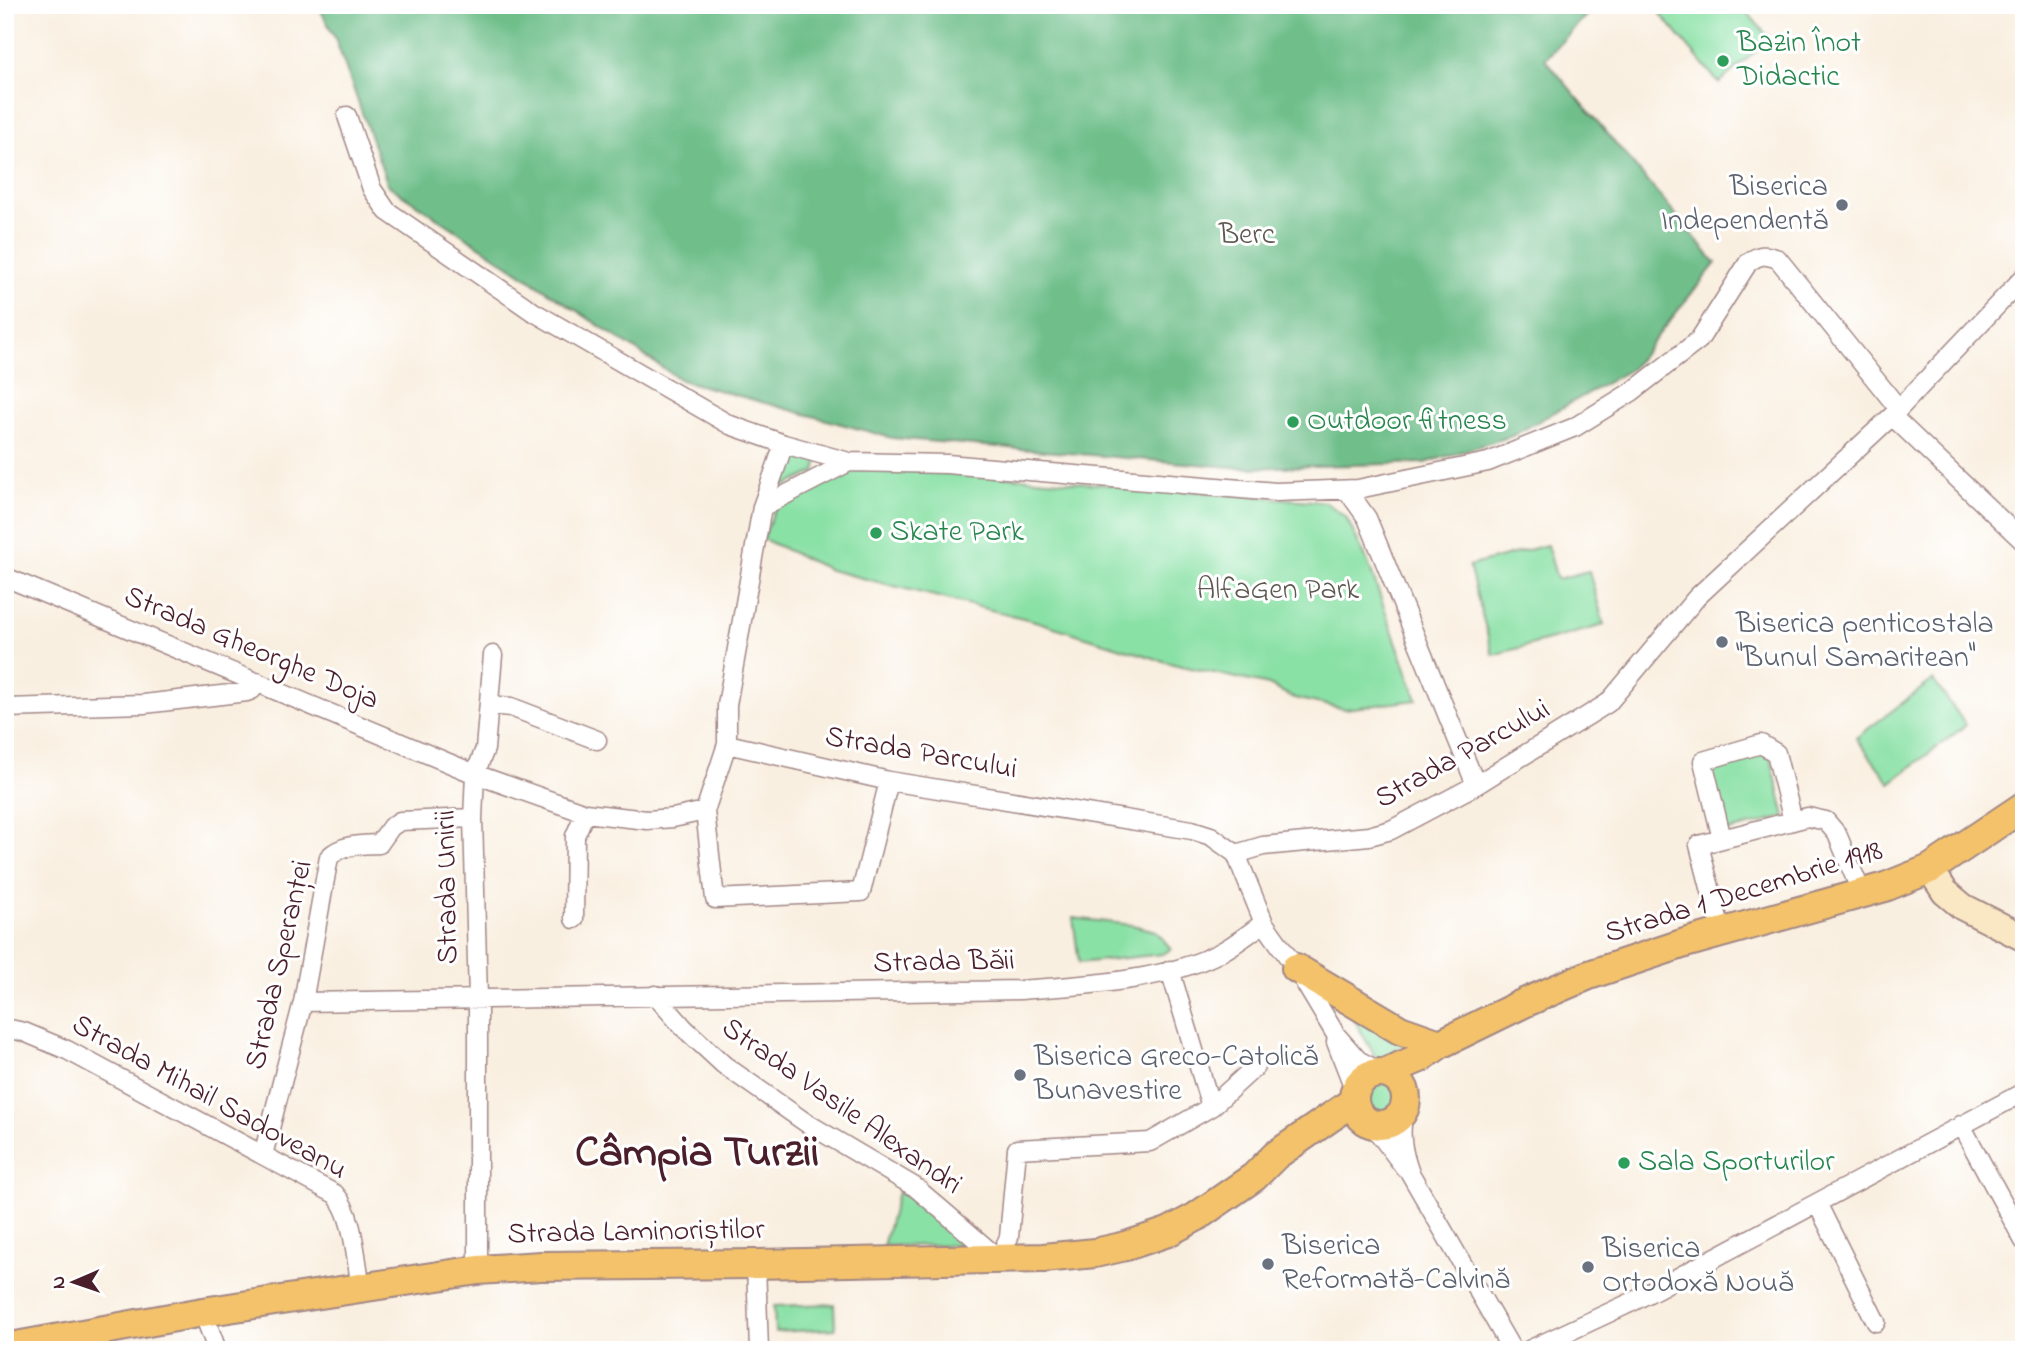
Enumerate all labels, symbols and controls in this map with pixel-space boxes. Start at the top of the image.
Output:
place label: Bazin Înot Didactic [1736,22,1861,100]
marker: Bazin Înot Didactic [1715,53,1731,69]
place label: Biserica Independentă [1661,166,1828,244]
marker: Biserica Independentă [1834,197,1850,213]
park label: Berc [1218,214,1276,258]
place label: Outdoor fitness [1307,400,1507,444]
marker: Outdoor fitness [1285,414,1301,430]
place label: Skate Park [890,511,1025,555]
marker: Skate Park [868,525,884,541]
park label: AlfaGen Park [1197,569,1360,613]
street label: Strada Gheorghe Doja [117,575,385,723]
place label: Biserica penticostala "Bunul Samaritean" [1735,603,1994,681]
marker: Biserica penticostala "Bunul Samaritean" [1714,634,1730,650]
street label: Strada Parcului [1367,689,1559,821]
street label: Strada Parcului [821,715,1021,793]
street label: Strada Unirii [425,809,471,965]
street label: Strada 1 Decembrie 1918 [1599,830,1889,956]
street label: Strada Speranței [235,856,325,1074]
street label: Strada Băii [873,940,1015,986]
street label: Strada Mihail Sadoveanu [63,1004,355,1192]
street label: Strada Vasile Alexandri [712,1007,970,1207]
place label: Biserica Greco-Catolică Bunavestire [1033,1036,1318,1114]
marker: Biserica Greco-Catolică Bunavestire [1012,1067,1028,1083]
district label: Câmpia Turzii [575,1122,819,1186]
place label: Sala Sporturilor [1638,1141,1835,1185]
marker: Sala Sporturilor [1616,1155,1632,1171]
street label: Strada Laminoriștilor [507,1209,766,1257]
place label: Biserica Reformată-Calvină [1281,1225,1510,1303]
place label: Biserica Ortodoxă Nouă [1601,1228,1793,1306]
north arrow [38,1246,108,1316]
marker: Biserica Reformată-Calvină [1260,1256,1276,1272]
marker: Biserica Ortodoxă Nouă [1580,1259,1596,1275]
text: N [46,1275,73,1289]

